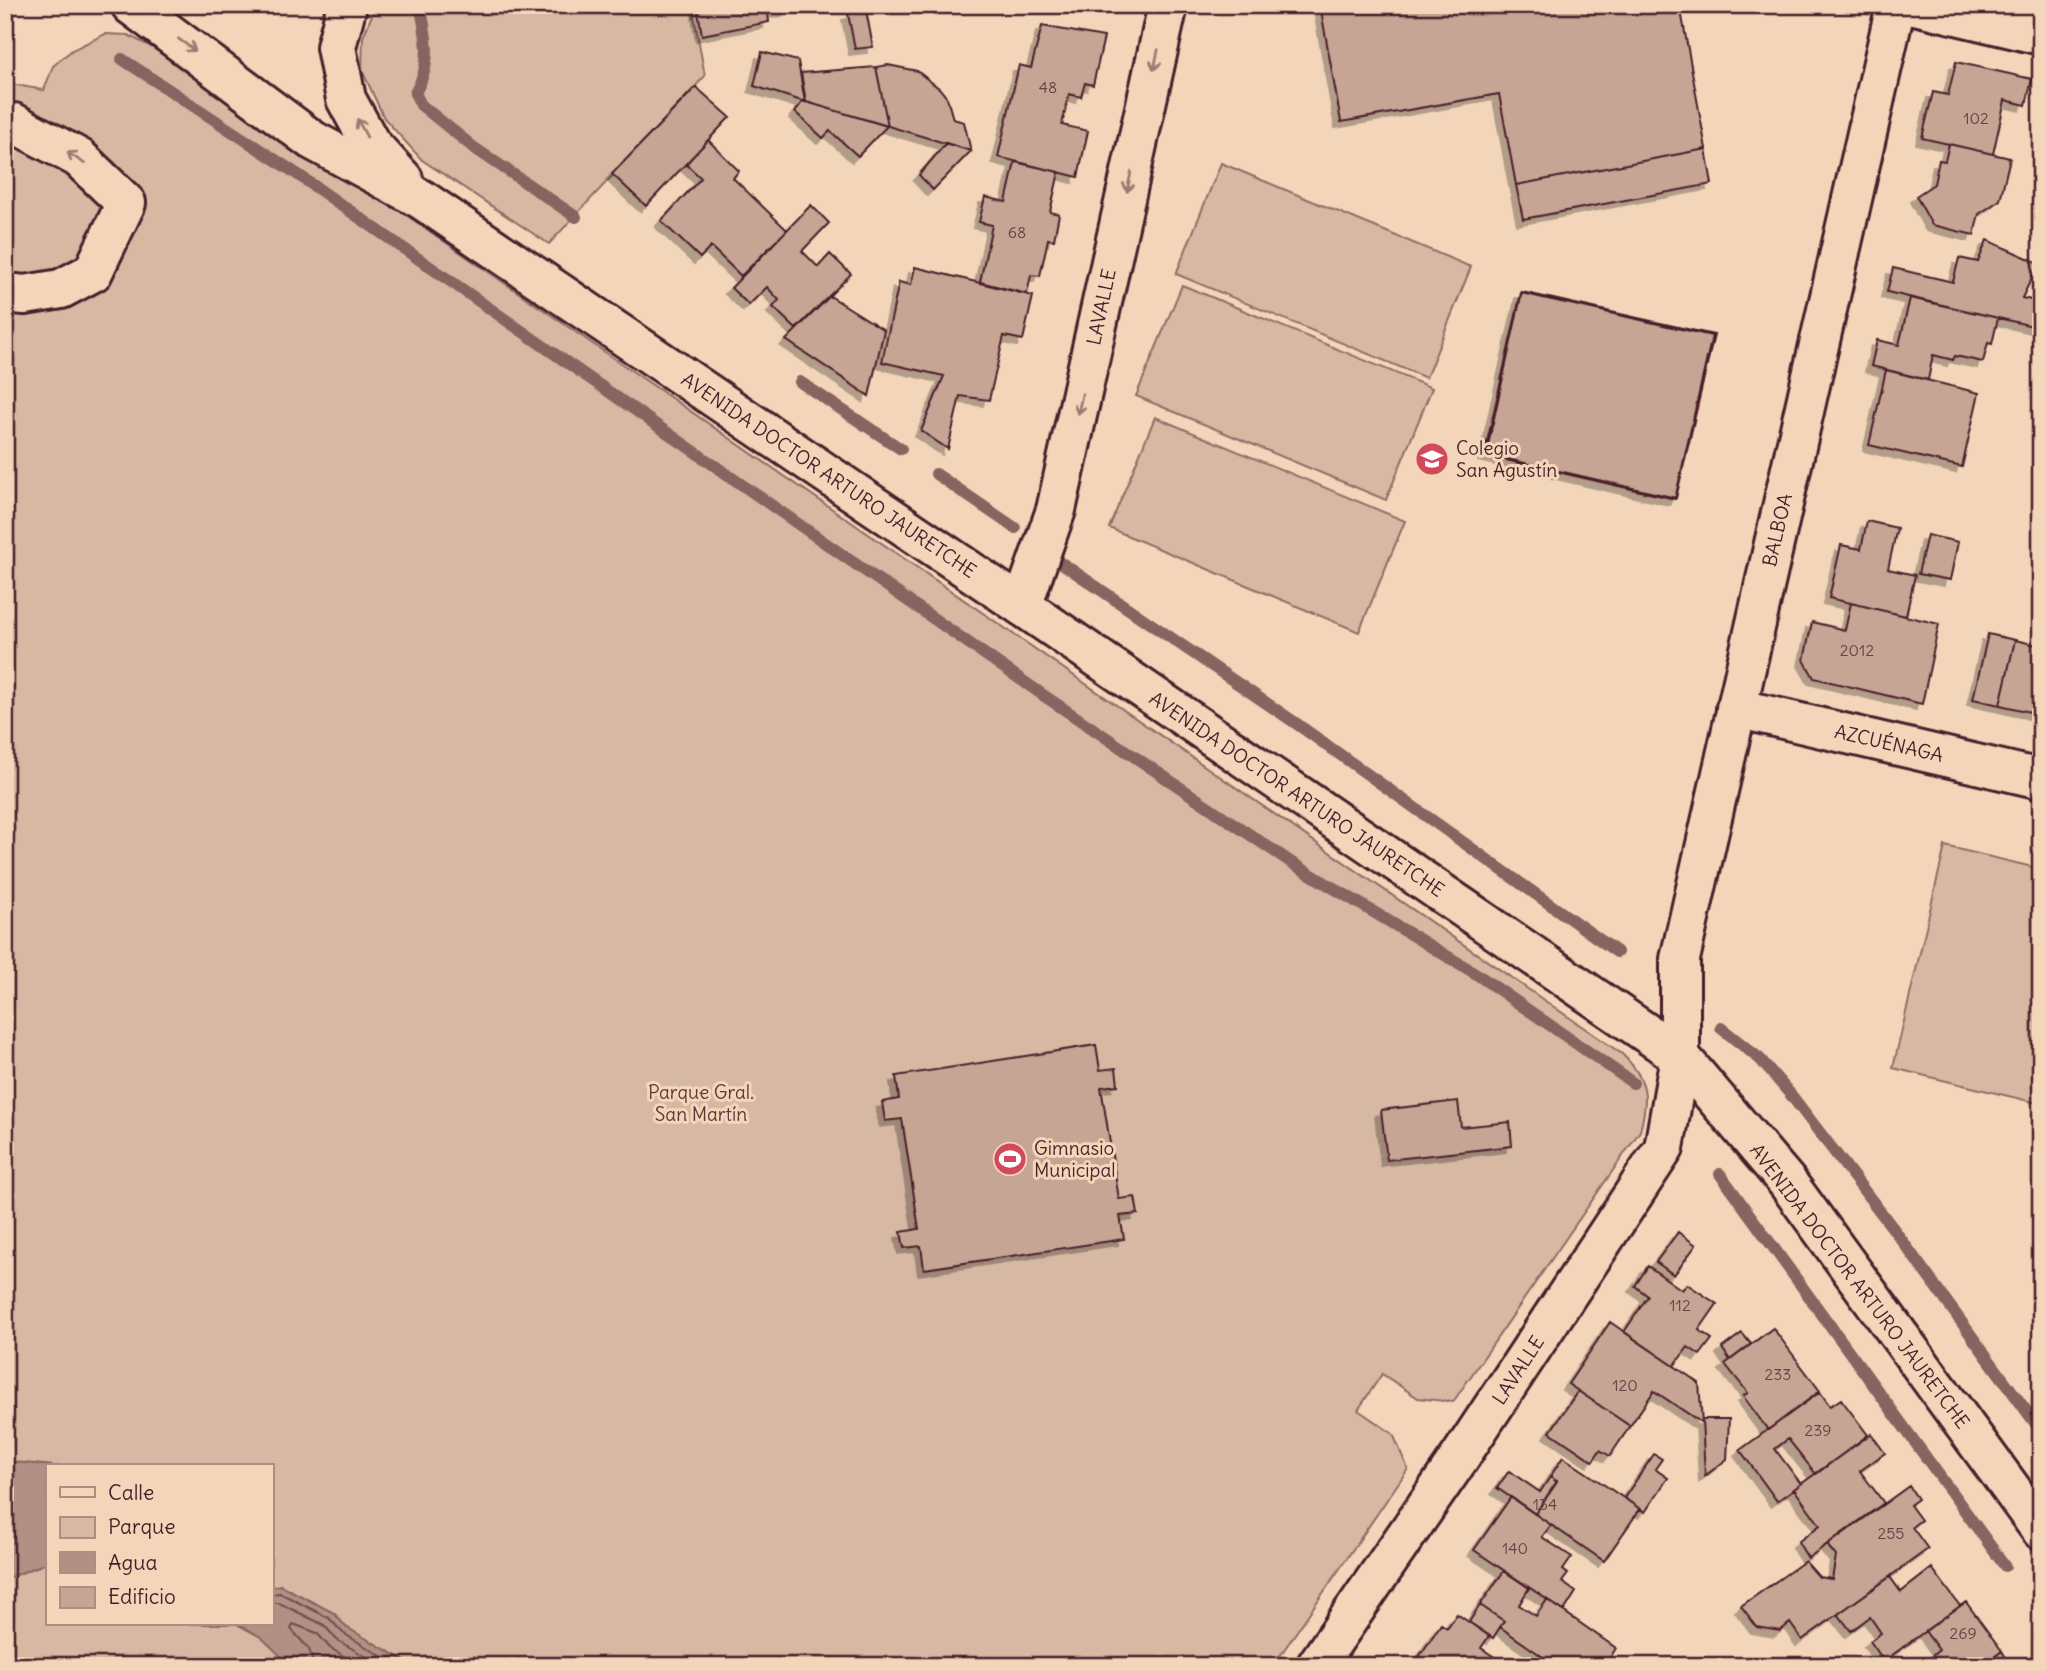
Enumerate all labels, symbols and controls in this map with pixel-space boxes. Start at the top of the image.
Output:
one-way arrow [177,38,196,52]
one-way arrow [1148,48,1162,71]
house number: 48 [1039,77,1057,97]
house number: 102 [1963,108,1989,128]
one-way arrow [355,118,368,139]
one-way arrow [67,150,86,165]
one-way arrow [1121,170,1135,193]
house number: 68 [1008,222,1026,242]
street label: LAVALLE [1081,267,1121,347]
street label: AVENIDA DOCTOR ARTURO JAURETCHE [677,367,981,583]
one-way arrow [1072,392,1086,415]
place label: Colegio San Agustín [1456,436,1557,482]
school or university icon: Colegio San Agustín [1413,440,1451,478]
street label: BALBOA [1757,491,1797,569]
house number: 2012 [1840,640,1874,660]
street label: AVENIDA DOCTOR ARTURO JAURETCHE [1145,686,1449,902]
street label: AZCUÉNAGA [1832,719,1946,767]
park label: Parque Gral. San Martín [648,1080,754,1126]
place label: Gimnasio Municipal [1034,1136,1116,1182]
street label: AVENIDA DOCTOR ARTURO JAURETCHE [1745,1139,1975,1433]
sports icon: Gimnasio Municipal [991,1140,1029,1178]
house number: 112 [1669,1295,1691,1315]
street label: LAVALLE [1487,1331,1549,1409]
house number: 233 [1765,1364,1791,1384]
house number: 120 [1612,1375,1638,1395]
house number: 239 [1804,1420,1832,1440]
legend [46,1464,273,1626]
text: Calle [108,1479,154,1506]
house number: 134 [1533,1494,1557,1514]
text: Parque [108,1513,176,1540]
house number: 255 [1877,1523,1905,1543]
house number: 140 [1502,1538,1528,1558]
text: Agua [108,1549,157,1576]
text: Edificio [108,1583,176,1610]
house number: 269 [1949,1623,1977,1643]

